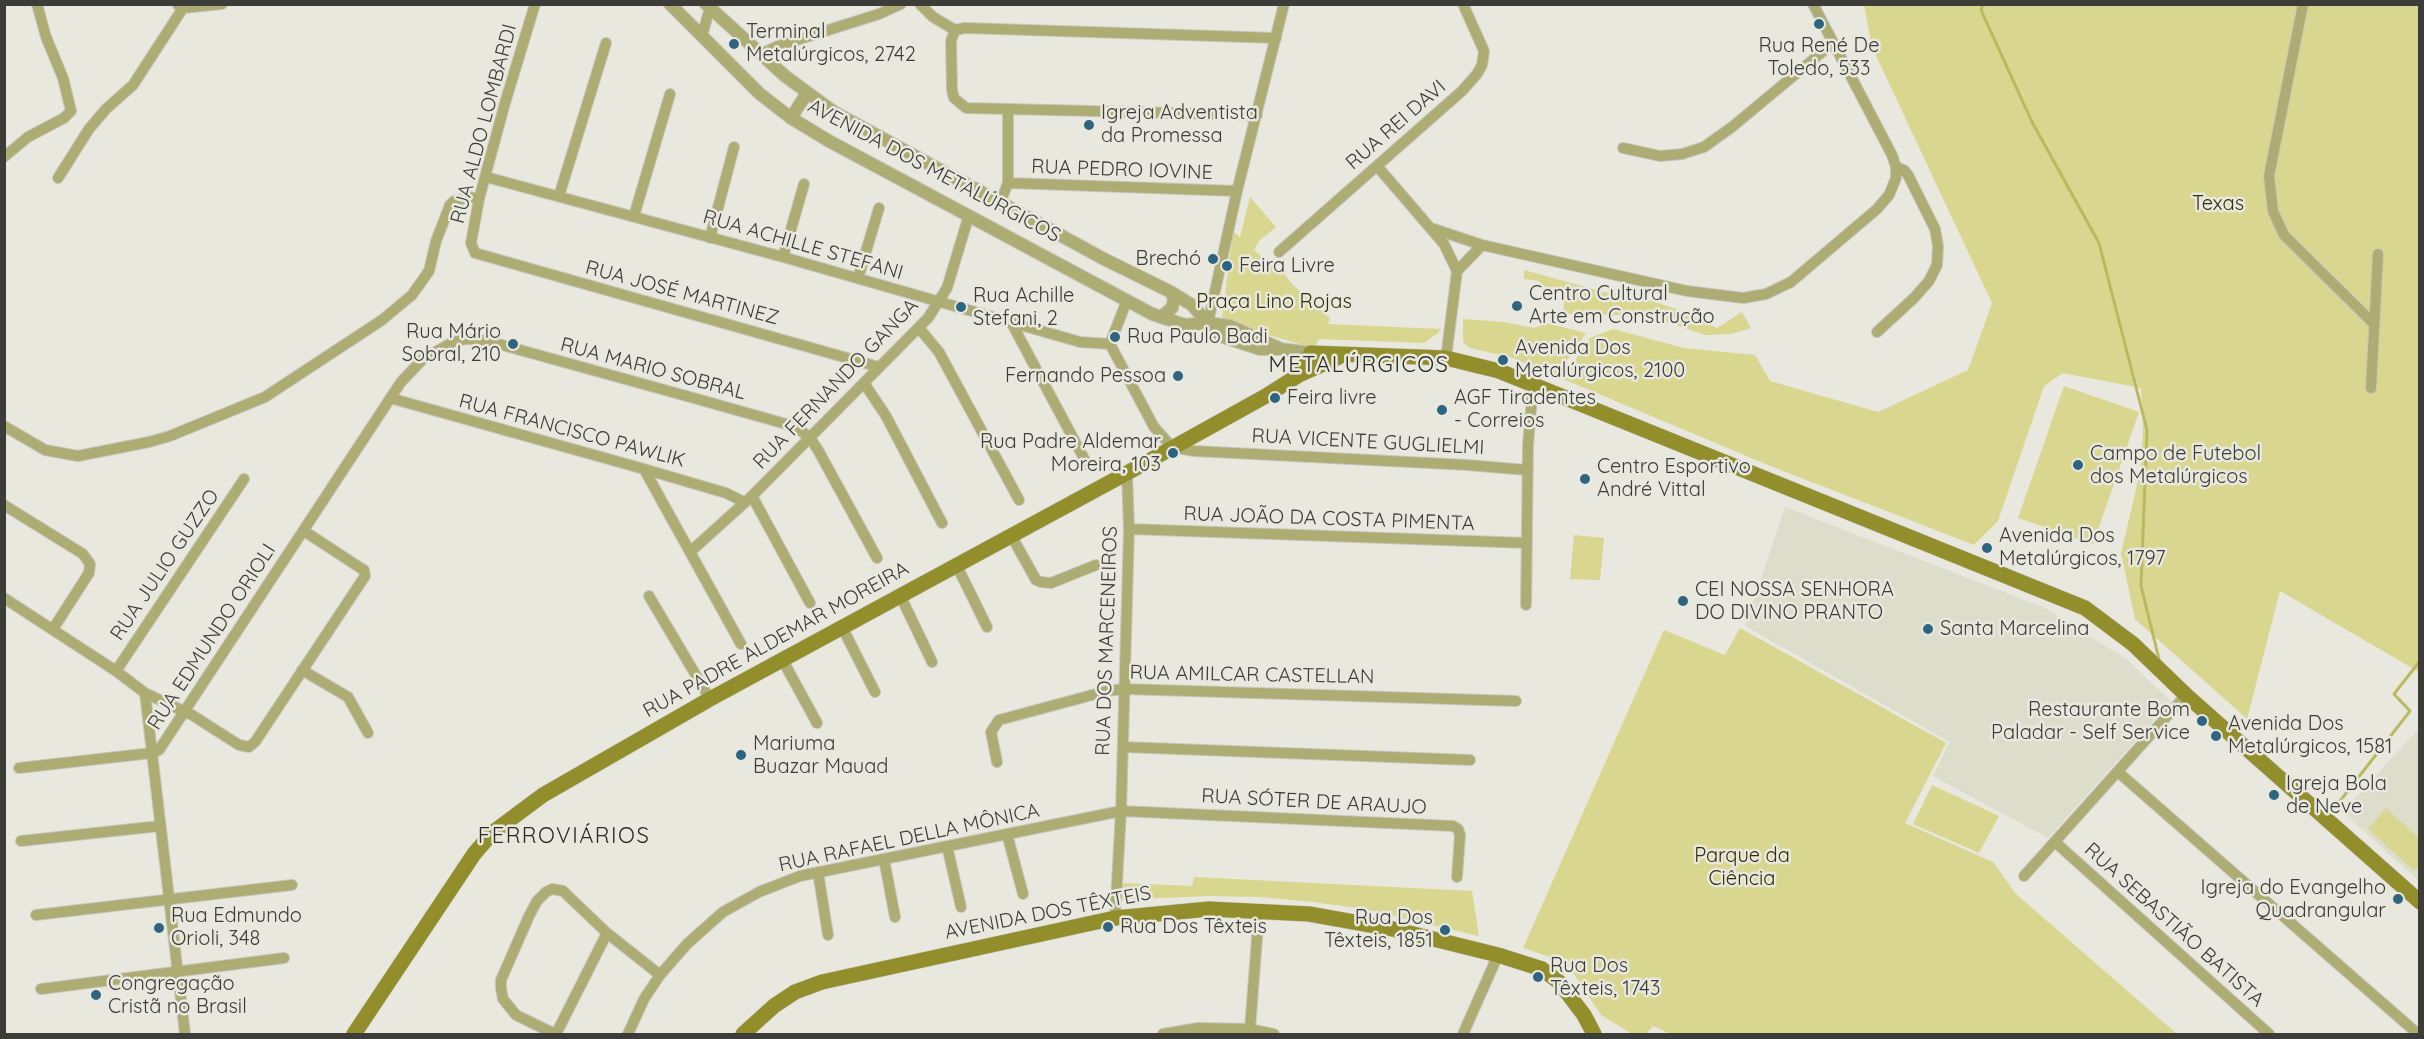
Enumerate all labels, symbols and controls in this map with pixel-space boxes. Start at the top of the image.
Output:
marker: Rua René De Toledo, 533 [1812,17,1826,31]
place label: Terminal Metalúrgicos, 2742 [746,20,916,67]
street label: RUA ALDO LOMBARDI [446,22,522,226]
place label: Rua René De Toledo, 533 [1759,34,1879,81]
marker: Terminal Metalúrgicos, 2742 [727,37,741,51]
street label: RUA REI DAVI [1341,75,1451,175]
street label: AVENIDA DOS METALÚRGICOS [804,94,1064,248]
place label: Igreja Adventista da Promessa [1101,101,1258,148]
marker: Igreja Adventista da Promessa [1082,118,1096,132]
street label: RUA PEDRO IOVINE [1031,155,1213,185]
park label: Texas [2192,192,2244,216]
street label: RUA ACHILLE STEFANI [700,205,906,285]
place label: Brechó [1136,247,1201,271]
marker: Brechó [1206,252,1220,266]
place label: Feira Livre [1239,254,1335,278]
street label: RUA JOSÉ MARTINEZ [583,256,781,330]
marker: Feira Livre [1220,259,1234,273]
place label: Centro Cultural Arte em Construção [1529,282,1715,329]
place label: Rua Achille Stefani, 2 [973,284,1074,331]
park label: Praça Lino Rojas [1196,290,1352,314]
street label: RUA FERNANDO GANGA [748,294,924,474]
marker: Centro Cultural Arte em Construção [1510,299,1524,313]
marker: Rua Achille Stefani, 2 [954,300,968,314]
place label: Rua Mário Sobral, 210 [402,320,501,367]
place label: Rua Paulo Badi [1127,325,1268,349]
marker: Rua Paulo Badi [1108,330,1122,344]
street label: RUA MARIO SOBRAL [558,333,748,405]
place label: Avenida Dos Metalúrgicos, 2100 [1515,336,1685,383]
marker: Rua Mário Sobral, 210 [506,337,520,351]
district label: METALÚRGICOS [1269,352,1449,378]
marker: Avenida Dos Metalúrgicos, 2100 [1496,353,1510,367]
place label: Fernando Pessoa [1005,364,1166,388]
marker: Fernando Pessoa [1171,369,1185,383]
place label: Feira livre [1287,386,1377,410]
place label: AGF Tiradentes - Correios [1454,386,1596,433]
street label: RUA FRANCISCO PAWLIK [456,389,688,473]
marker: Feira livre [1268,391,1282,405]
marker: AGF Tiradentes - Correios [1435,403,1449,417]
street label: RUA VICENTE GUGLIELMI [1251,424,1485,460]
place label: Rua Padre Aldemar Moreira, 103 [980,430,1161,477]
place label: Campo de Futebol dos Metalúrgicos [2090,442,2261,489]
marker: Rua Padre Aldemar Moreira, 103 [1166,446,1180,460]
place label: Centro Esportivo André Vittal [1597,455,1751,502]
marker: Campo de Futebol dos Metalúrgicos [2071,458,2085,472]
marker: Centro Esportivo André Vittal [1578,472,1592,486]
street label: RUA JULIO GUZZO [106,485,224,645]
street label: RUA JOÃO DA COSTA PIMENTA [1183,502,1475,536]
place label: Avenida Dos Metalúrgicos, 1797 [1999,524,2165,571]
street label: RUA DOS MARCENEIROS [1091,526,1123,756]
street label: RUA EDMUNDO ORIOLI [143,540,281,734]
marker: Avenida Dos Metalúrgicos, 1797 [1980,541,1994,555]
street label: RUA PADRE ALDEMAR MOREIRA [639,557,913,723]
place label: CEI NOSSA SENHORA DO DIVINO PRANTO [1695,578,1894,625]
marker: CEI NOSSA SENHORA DO DIVINO PRANTO [1676,594,1690,608]
place label: Santa Marcelina [1940,617,2089,641]
marker: Santa Marcelina [1921,622,1935,636]
street label: RUA AMILCAR CASTELLAN [1129,661,1375,689]
place label: Restaurante Bom Paladar - Self Service [1991,698,2190,745]
place label: Avenida Dos Metalúrgicos, 1581 [2228,712,2392,759]
marker: Restaurante Bom Paladar - Self Service [2195,714,2209,728]
marker: Avenida Dos Metalúrgicos, 1581 [2209,729,2223,743]
place label: Mariuma Buazar Mauad [753,732,888,779]
marker: Mariuma Buazar Mauad [734,748,748,762]
place label: Igreja Bola de Neve [2286,772,2387,819]
street label: RUA SÓTER DE ARAUJO [1201,784,1427,820]
marker: Igreja Bola de Neve [2267,788,2281,802]
street label: RUA RAFAEL DELLA MÔNICA [776,799,1042,877]
district label: FERROVIÁRIOS [478,823,650,849]
street label: RUA SEBASTIÃO BATISTA [2079,838,2269,1012]
park label: Parque da Ciência [1694,844,1790,891]
place label: Igreja do Evangelho Quadrangular [2201,876,2386,923]
street label: AVENIDA DOS TÊXTEIS [943,881,1153,945]
marker: Igreja do Evangelho Quadrangular [2391,892,2405,906]
place label: Rua Edmundo Orioli, 348 [171,904,302,951]
place label: Rua Dos Têxteis, 1851 [1324,906,1433,953]
place label: Rua Dos Têxteis [1120,915,1267,939]
marker: Rua Dos Têxteis [1101,920,1115,934]
marker: Rua Edmundo Orioli, 348 [152,921,166,935]
marker: Rua Dos Têxteis, 1851 [1438,923,1452,937]
place label: Rua Dos Têxteis, 1743 [1550,954,1660,1001]
marker: Rua Dos Têxteis, 1743 [1531,970,1545,984]
place label: Congregação Cristã no Brasil [108,972,247,1019]
marker: Congregação Cristã no Brasil [89,988,103,1002]

